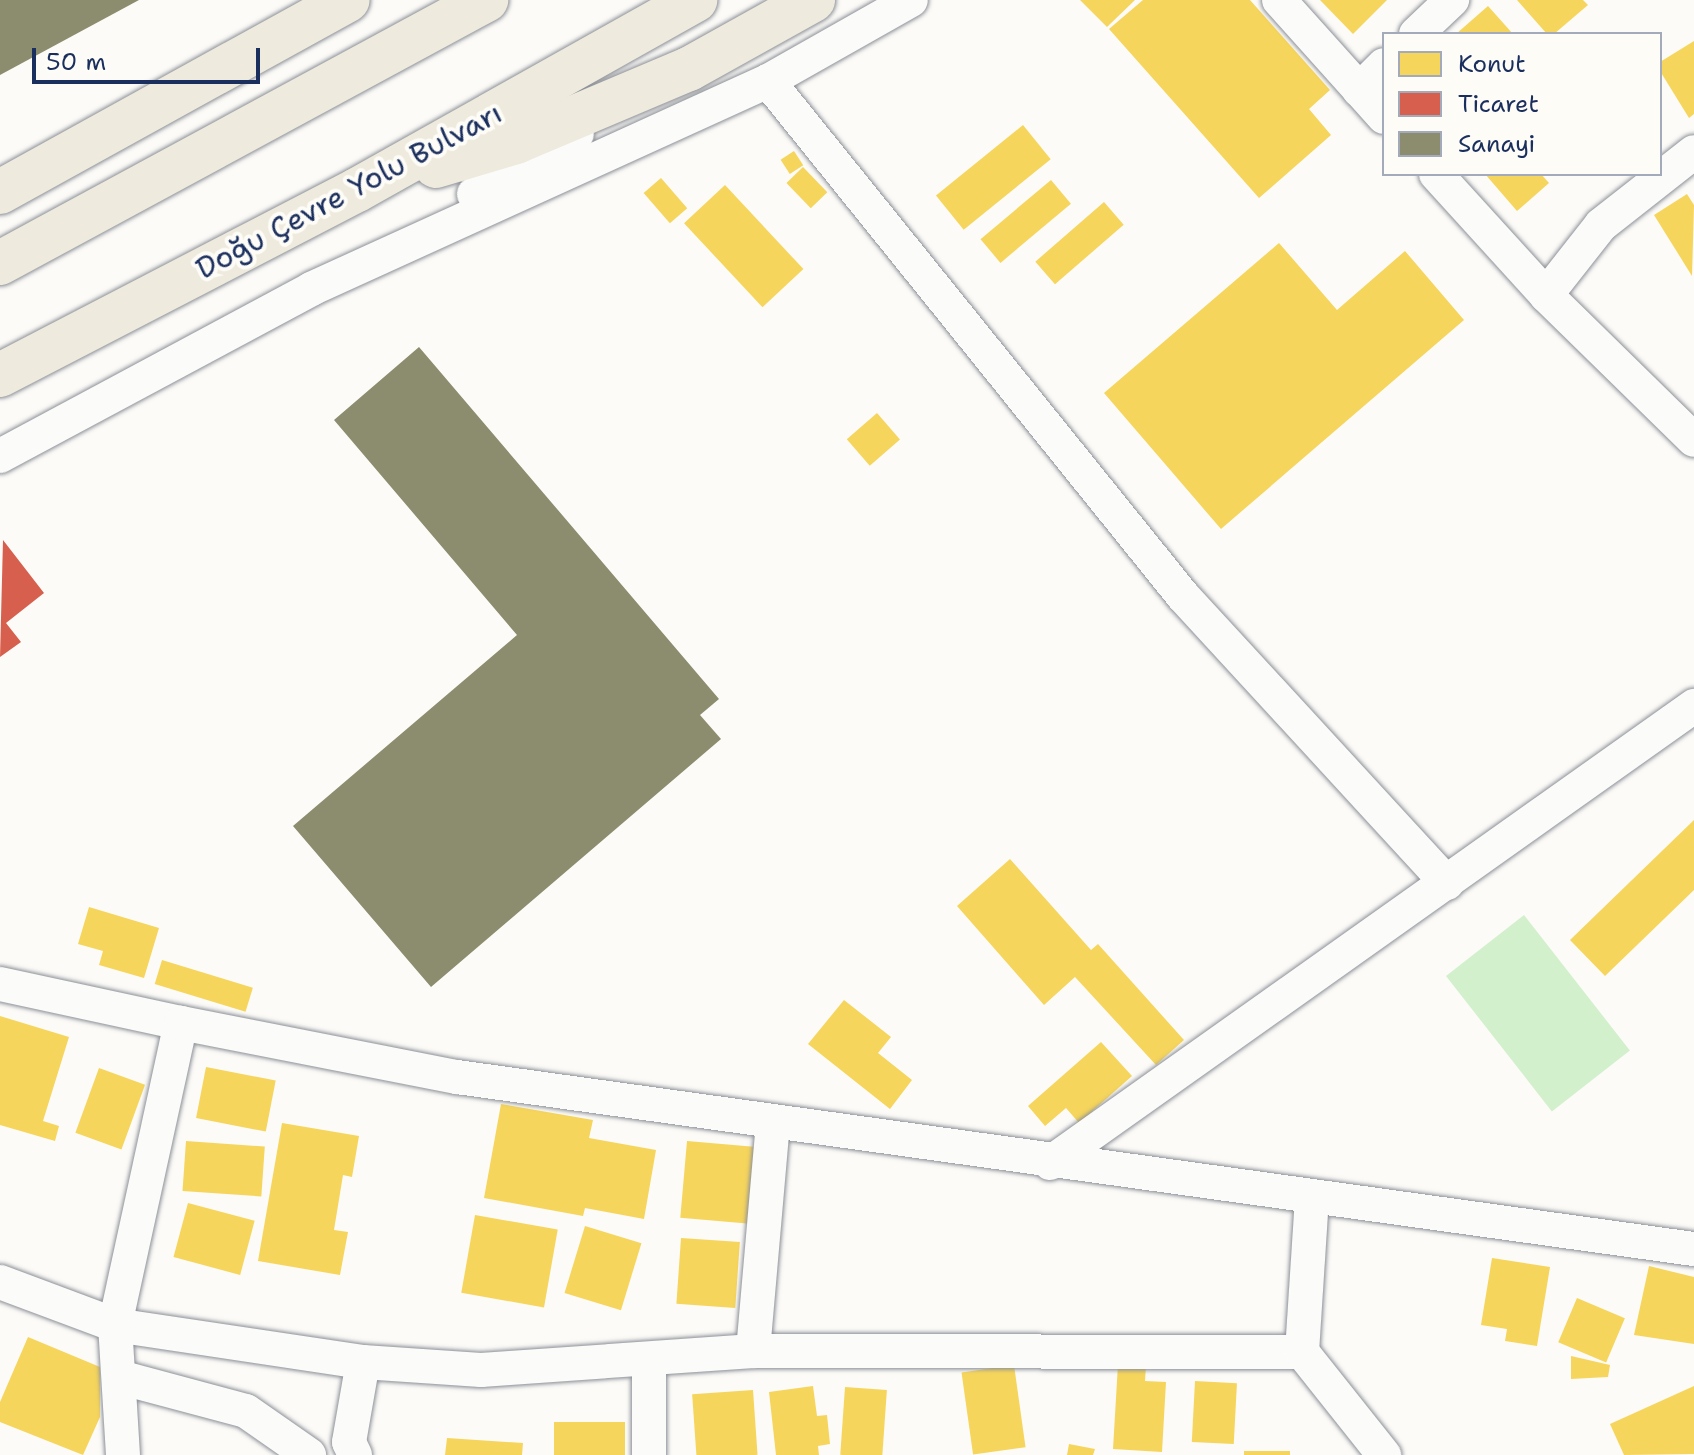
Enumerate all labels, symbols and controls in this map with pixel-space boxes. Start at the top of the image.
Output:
scale bar [36,32,264,82]
legend [1382,32,1662,176]
text: 50 m [46,46,106,78]
text: Konut [1458,48,1526,80]
text: Ticaret [1458,88,1539,120]
street label: Doğu Çevre Yolu Bulvarı [190,95,508,287]
text: Sanayi [1458,128,1535,160]

